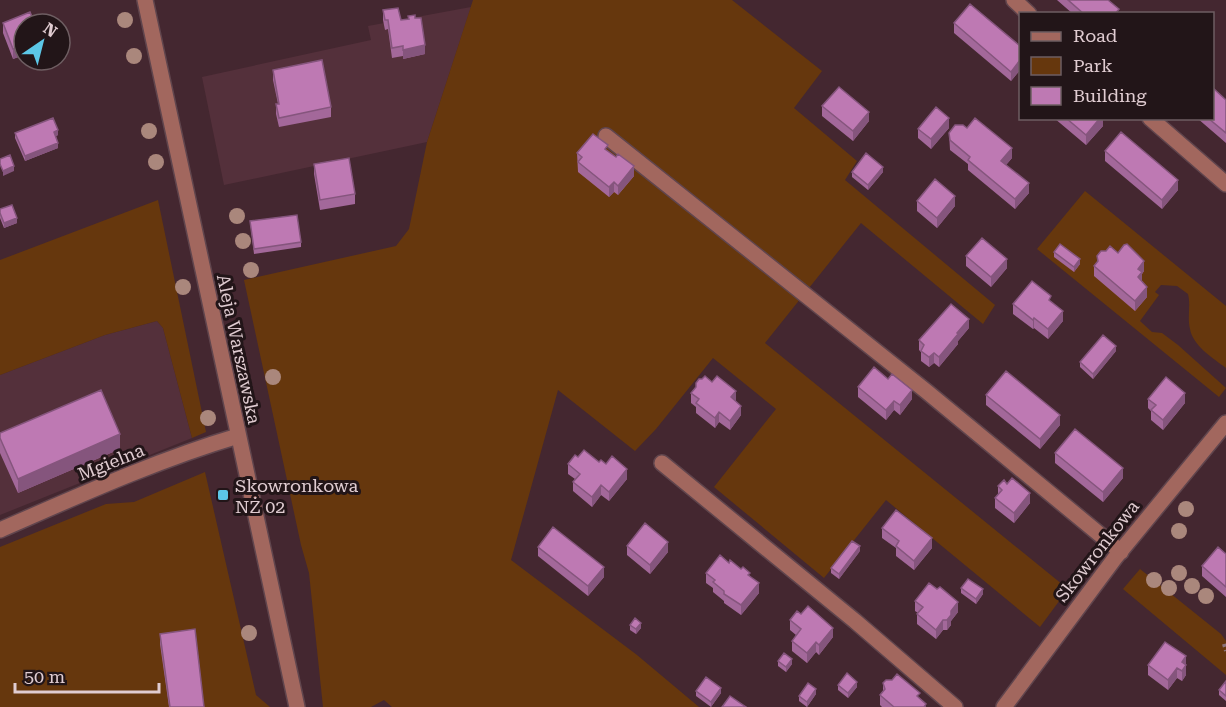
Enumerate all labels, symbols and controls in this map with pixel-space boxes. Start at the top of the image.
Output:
north arrow [12,12,72,72]
legend [1019,12,1214,120]
text: N [40,19,61,41]
text: Road [1073,25,1118,46]
text: Park [1073,55,1113,76]
text: Building [1073,85,1147,106]
street label: Aleja Warszawska [213,272,265,426]
street label: Mgielna [75,439,147,485]
place label: Skowronkowa NŻ 02 [235,475,358,517]
marker: Skowronkowa NŻ 02 [216,488,230,502]
street label: Skowronkowa [1051,496,1143,606]
scale bar [15,656,159,694]
text: 50 m [24,666,65,687]

